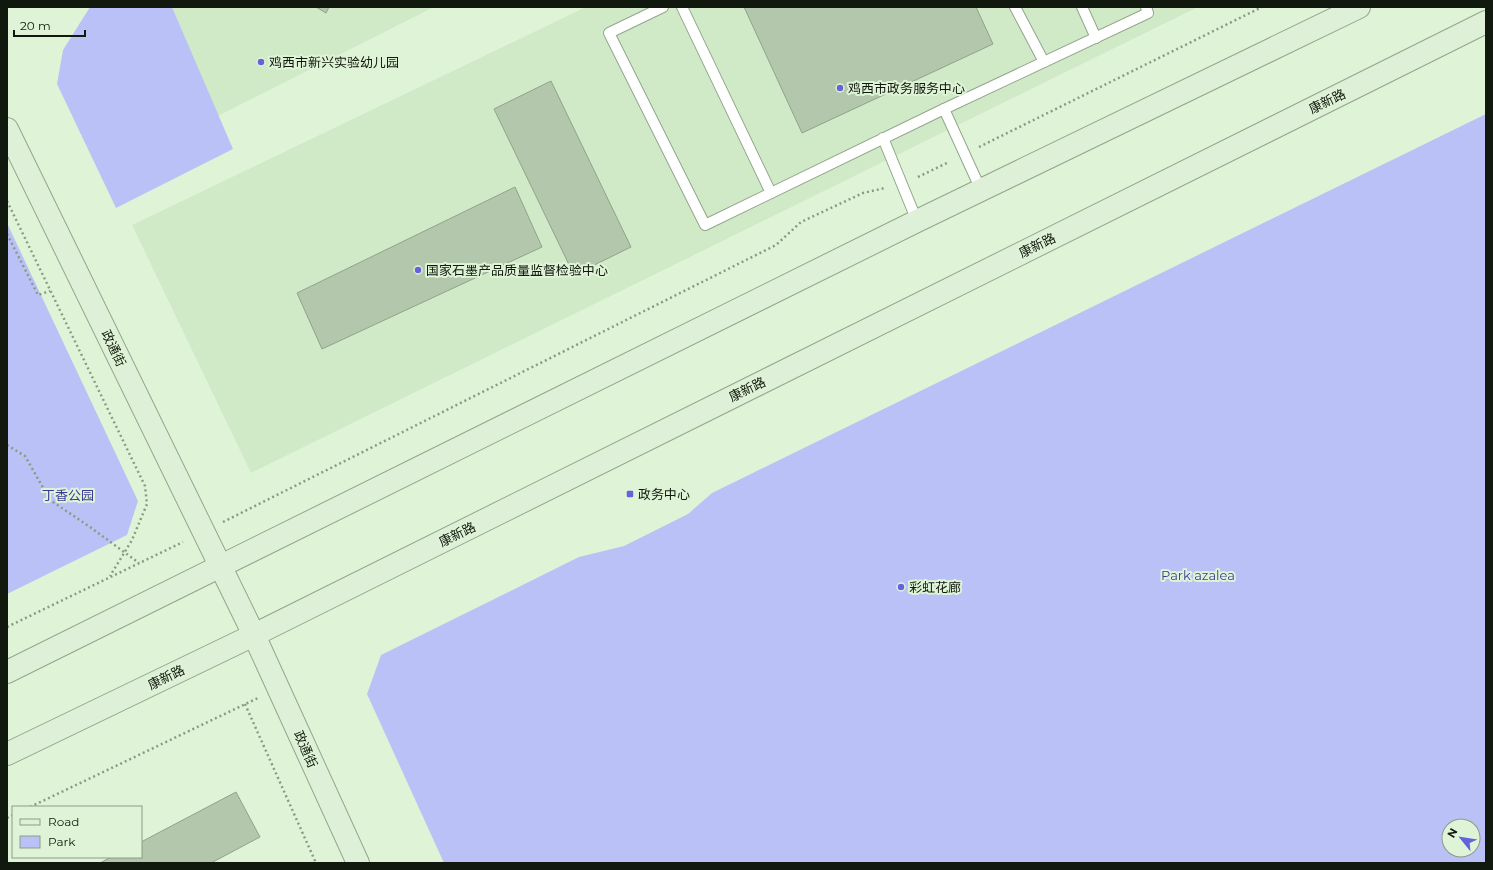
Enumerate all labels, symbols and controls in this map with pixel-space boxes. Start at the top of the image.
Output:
scale bar [14,12,85,38]
text: 20 m [20,18,51,33]
place label: 鸡西市新兴实验幼儿园 [269,54,399,70]
marker: 鸡西市新兴实验幼儿园 [256,57,266,67]
place label: 鸡西市政务服务中心 [848,80,965,96]
marker: 鸡西市政务服务中心 [835,83,845,93]
street label: 康新路 [1306,85,1348,117]
street label: 康新路 [1016,229,1058,261]
place label: 国家石墨产品质量监督检验中心 [426,262,608,278]
marker: 国家石墨产品质量监督检验中心 [413,265,423,275]
street label: 政通街 [98,327,130,369]
street label: 康新路 [726,373,768,405]
place label: 政务中心 [638,486,690,502]
park label: 丁香公园 [42,487,94,503]
marker: 政务中心 [625,489,635,499]
street label: 康新路 [436,518,478,550]
park label: Park azalea [1161,567,1235,583]
place label: 彩虹花廊 [909,579,961,595]
marker: 彩虹花廊 [896,582,906,592]
street label: 康新路 [145,661,187,693]
street label: 政通街 [291,728,321,770]
legend [12,806,142,858]
text: Road [48,814,79,829]
north arrow [1441,818,1481,858]
text: N [1444,826,1461,840]
text: Park [48,834,76,849]

